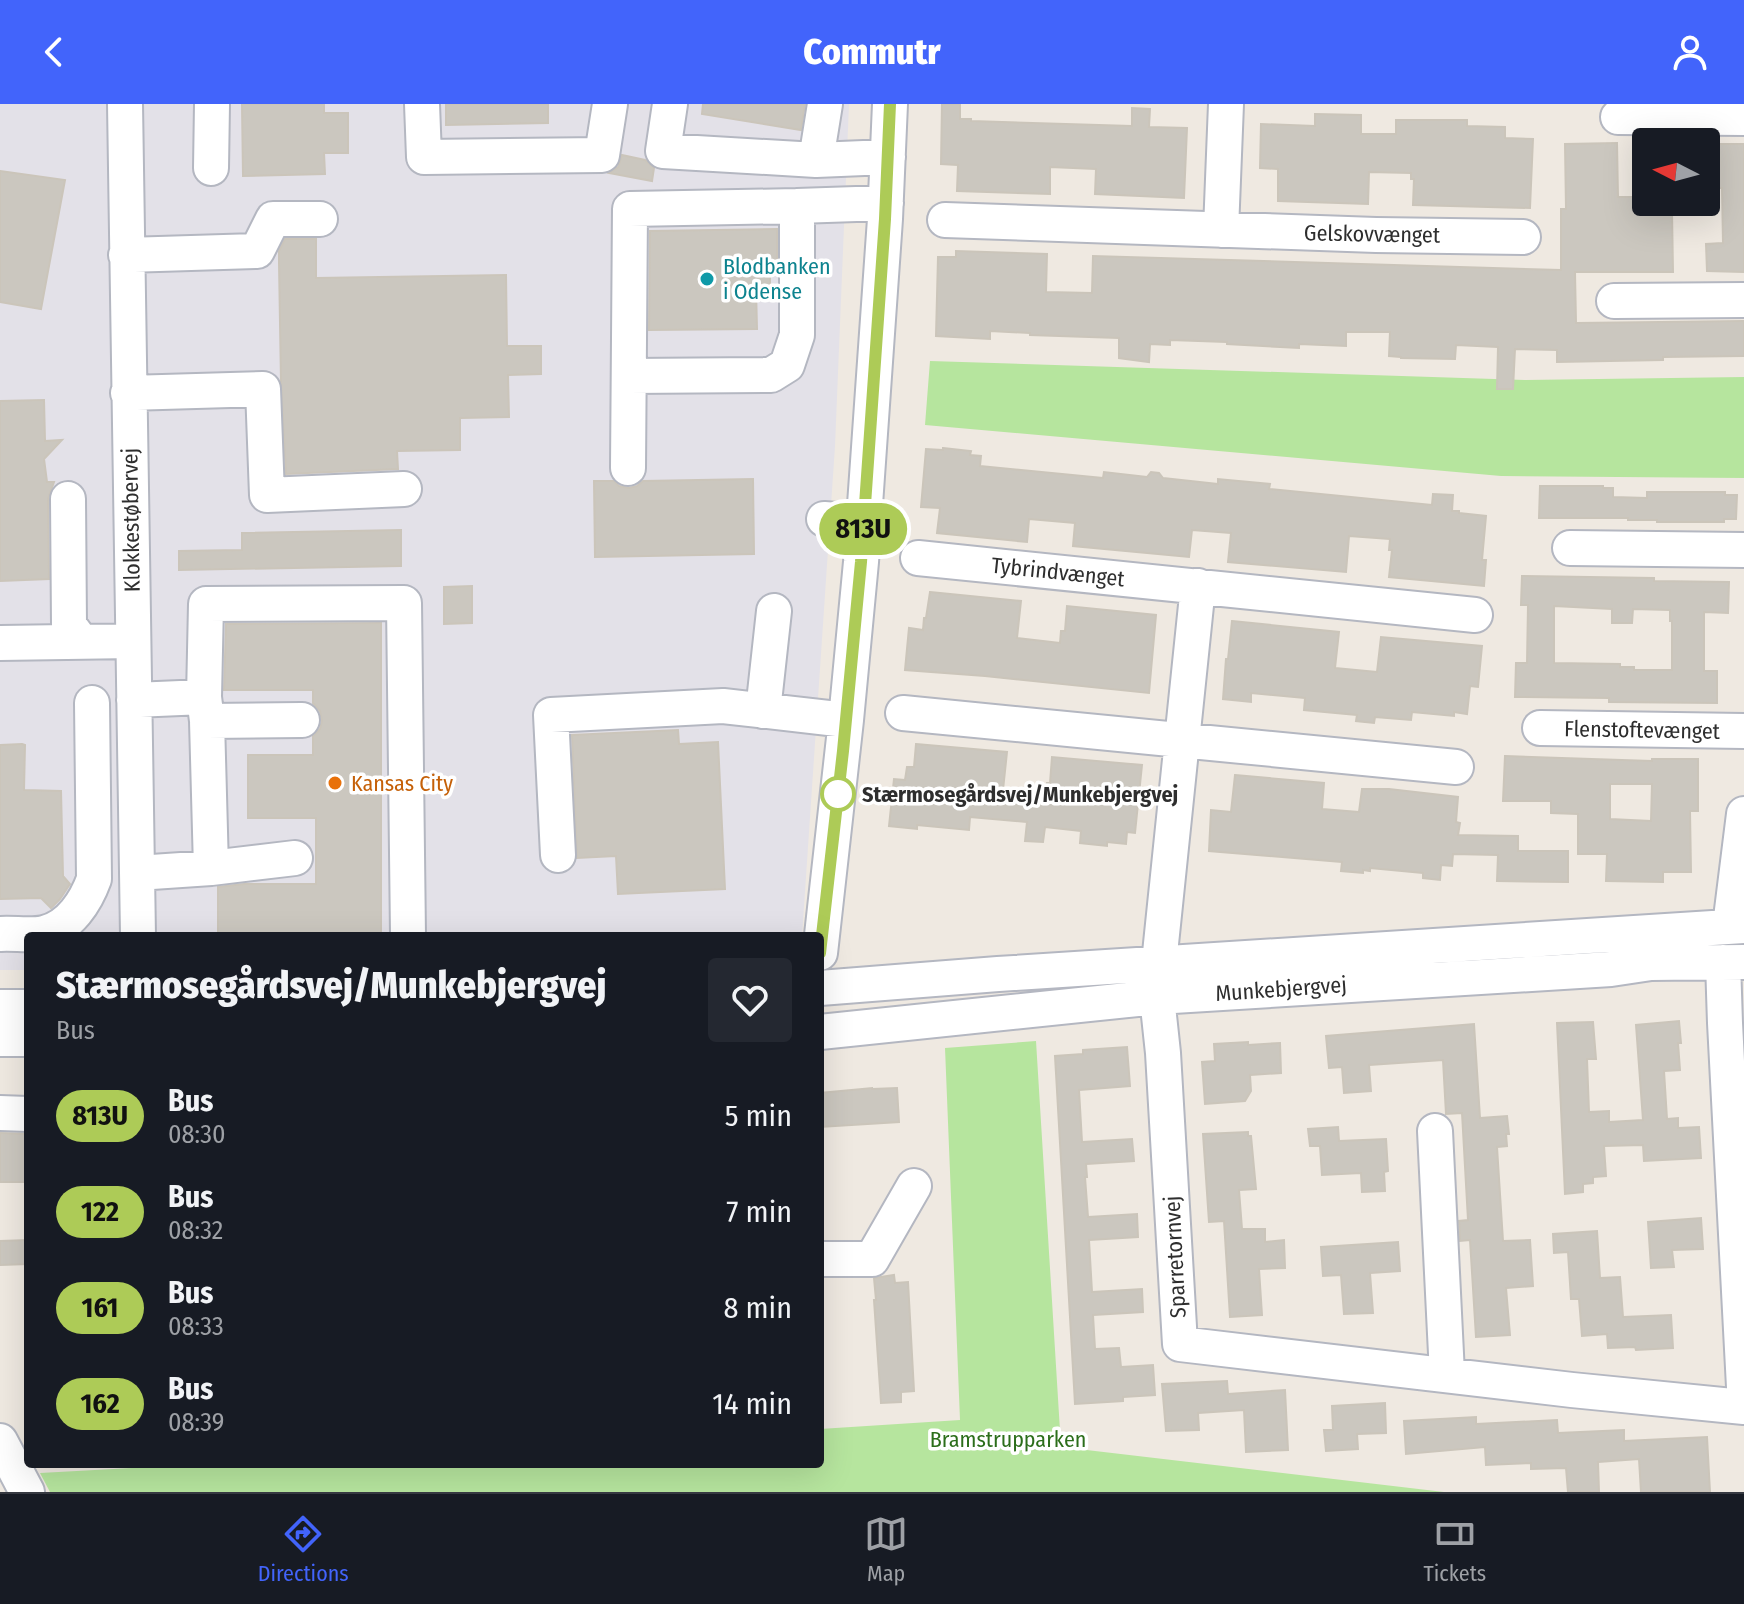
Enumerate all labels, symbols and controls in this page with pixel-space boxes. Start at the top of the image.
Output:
icon: back [32,30,76,74]
text: Commutr [803,30,941,74]
icon: person [1668,30,1712,74]
north arrow [1632,128,1720,216]
map controls [1632,128,1720,216]
street label: Gelskovvænget [1304,219,1441,249]
place label: Blodbanken i Odense [723,253,831,305]
marker: Blodbanken i Odense [698,270,716,288]
street label: Klokkestøbervej [116,448,146,592]
line badge: 813U [807,503,919,555]
text: 813U [835,512,891,545]
street label: Tybrindvænget [990,552,1127,592]
street label: Flenstoftevænget [1564,715,1721,745]
place label: Kansas City [351,770,453,797]
marker: Kansas City [326,774,344,792]
marker: Stærmosegårdsvej/Munkebjergvej [821,777,855,811]
place label: Stærmosegårdsvej/Munkebjergvej [862,781,1178,808]
button: heart [708,958,792,1042]
text: Stærmosegårdsvej/Munkebjergvej [56,962,606,1008]
street label: Munkebjergvej [1214,971,1348,1007]
text: Bus [56,1015,95,1046]
text: Bus [168,1083,213,1119]
text: 5 min [725,1098,792,1134]
text: 813U [72,1099,128,1132]
text: 08:30 [168,1119,226,1150]
text: Bus [168,1179,213,1215]
text: 7 min [726,1194,792,1230]
text: 122 [81,1195,119,1228]
street label: Sparretornvej [1158,1195,1192,1319]
text: 08:32 [168,1215,223,1246]
text: Bus [168,1275,213,1311]
text: 8 min [724,1290,792,1326]
text: 161 [82,1291,118,1324]
text: 08:33 [168,1311,224,1342]
text: Bus [168,1371,213,1407]
text: 14 min [712,1386,792,1422]
text: 162 [80,1387,120,1420]
text: 08:39 [168,1407,224,1438]
park label: Bramstrupparken [930,1426,1086,1453]
tab: Directions [258,1512,349,1587]
tab: Map [864,1512,908,1587]
tab: Tickets [1424,1512,1486,1587]

